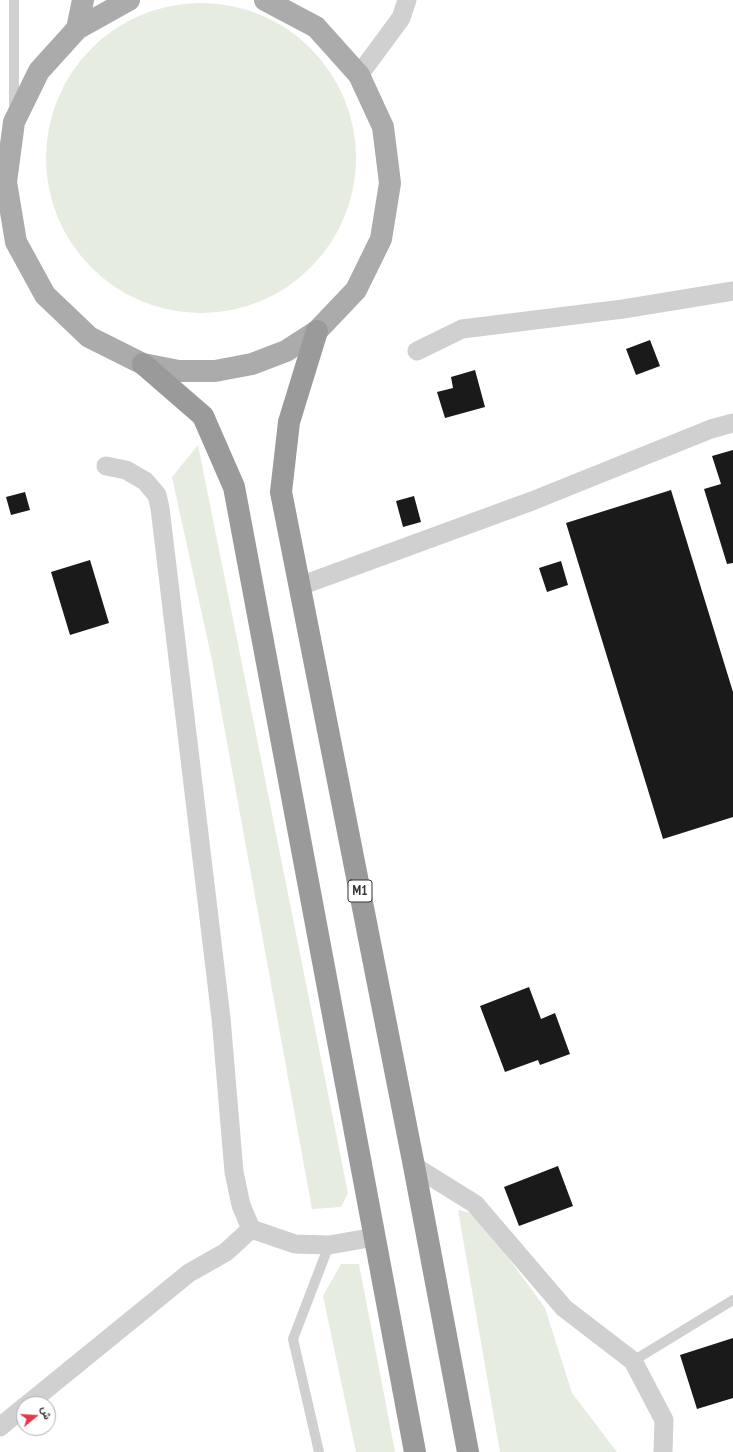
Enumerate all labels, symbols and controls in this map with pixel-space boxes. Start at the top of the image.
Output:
road number: M1 [348,880,372,902]
north arrow [16,1396,56,1436]
text: ش [38,1404,55,1421]

